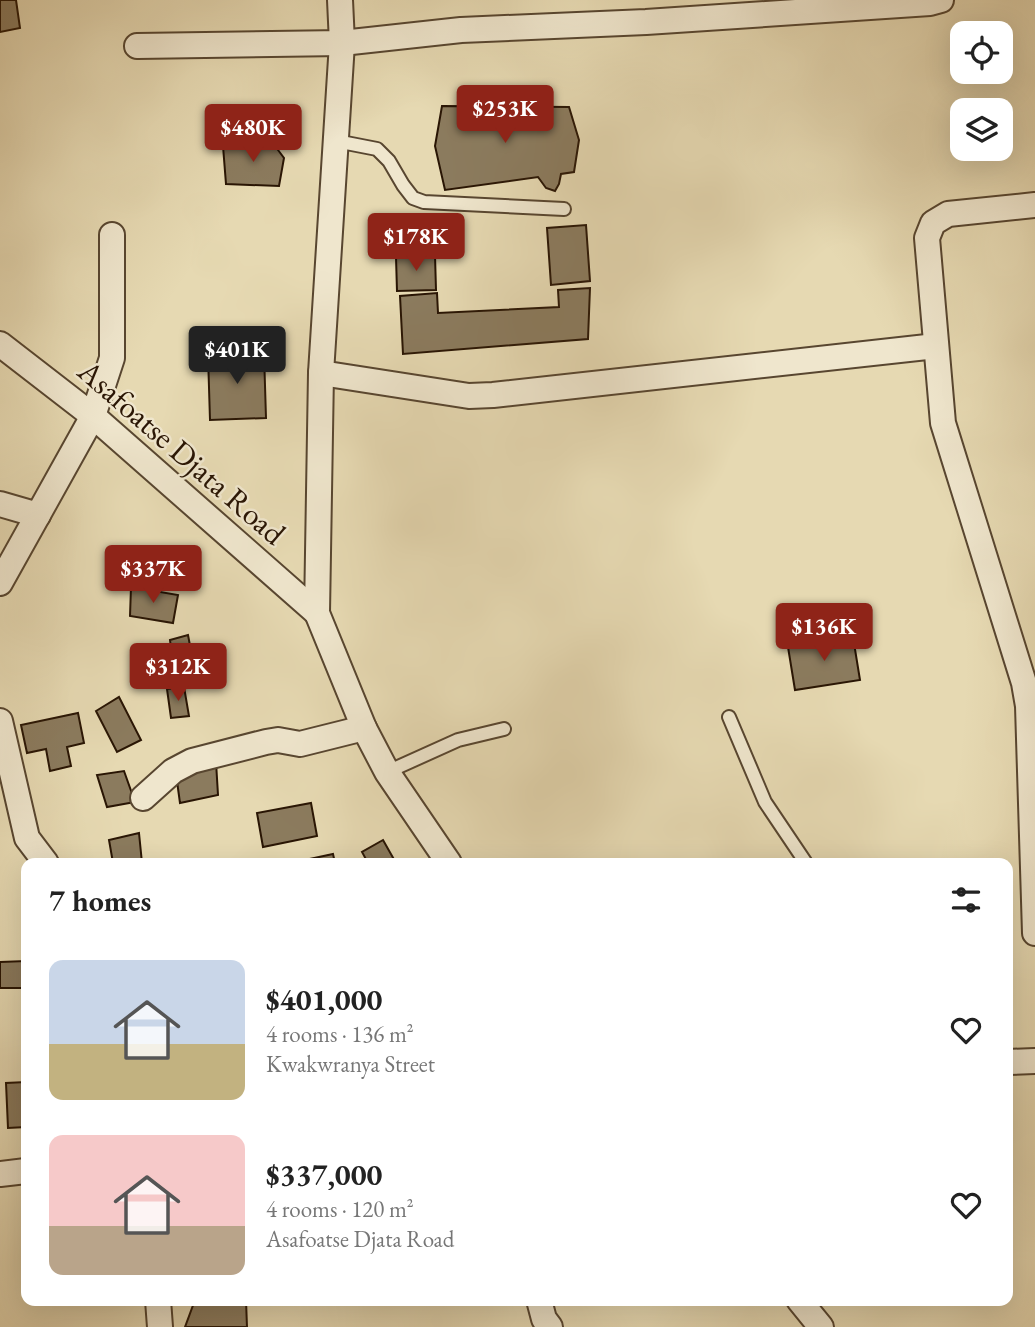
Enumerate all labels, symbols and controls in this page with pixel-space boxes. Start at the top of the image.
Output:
map controls [950,21,1013,161]
button: locate [950,21,1013,84]
pin: $253K [456,86,554,145]
text: $253K [473,93,537,123]
button: layers [950,98,1013,161]
pin: $480K [204,104,302,164]
text: $480K [221,112,285,142]
pin: $178K [367,214,465,273]
text: $178K [384,221,448,251]
pin: $401K [188,326,286,386]
text: $401K [205,334,269,364]
street label: Asafoatse Djata Road [69,349,295,554]
pin: $337K [104,546,202,605]
text: $337K [121,553,185,583]
pin: $136K [775,604,873,663]
text: $136K [792,611,856,641]
pin: $312K [129,644,227,703]
text: $312K [146,651,210,681]
text: 7 homes [49,881,151,920]
icon: filters [947,881,985,919]
text: $401,000 [266,980,382,1019]
icon: home [105,988,189,1072]
icon: heart [947,1011,985,1049]
text: 4 rooms · 136 m² [266,1019,414,1049]
text: Kwakwranya Street [266,1049,435,1079]
text: $337,000 [266,1155,382,1194]
icon: home [105,1163,189,1247]
icon: heart [947,1186,985,1224]
text: 4 rooms · 120 m² [266,1194,414,1224]
text: Asafoatse Djata Road [266,1224,454,1254]

